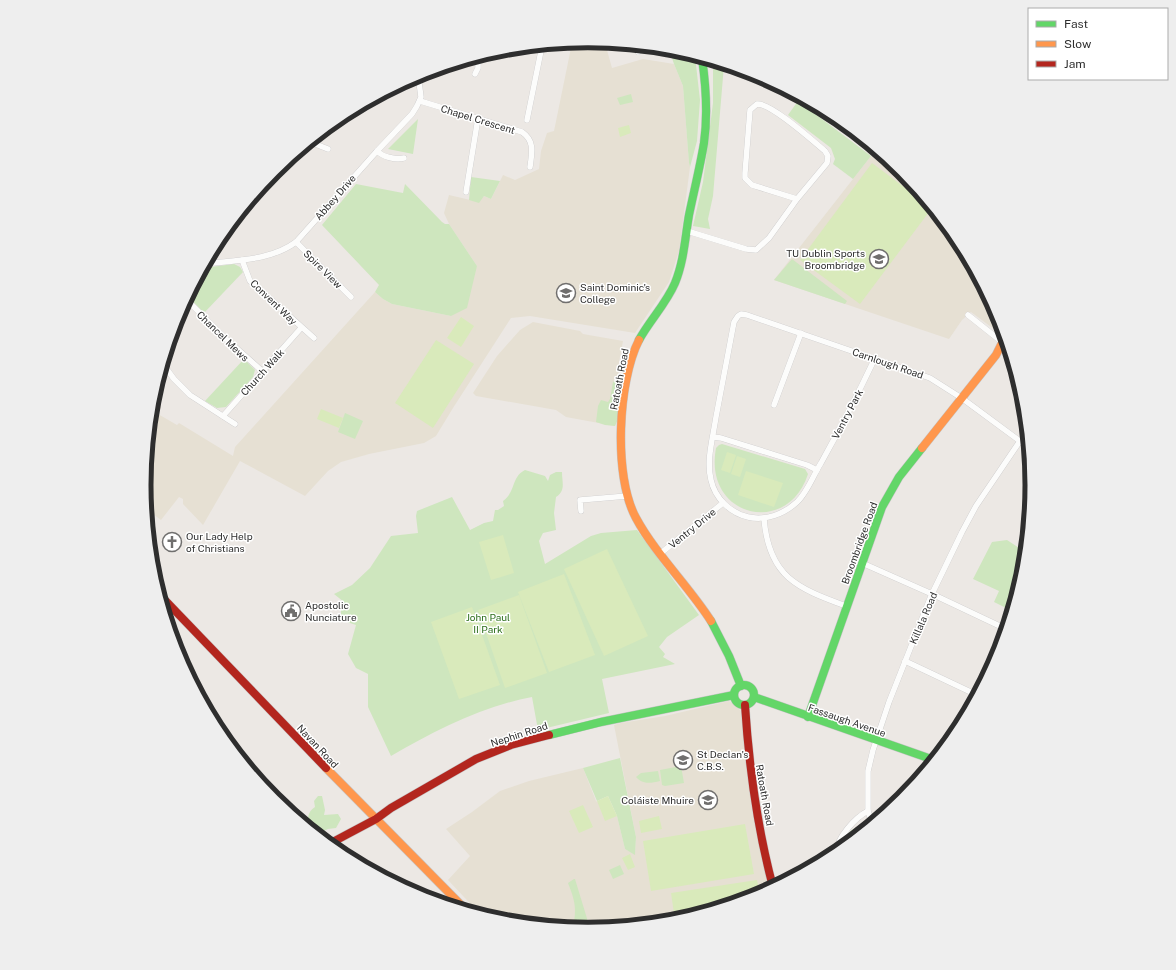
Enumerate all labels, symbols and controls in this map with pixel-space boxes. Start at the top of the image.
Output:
legend [1028,8,1168,80]
text: Fast [1064,17,1089,31]
text: Slow [1064,37,1092,51]
text: Jam [1064,57,1086,71]
street label: Chapel Crescent [439,102,517,136]
street label: Abbey Drive [312,172,358,222]
street label: Spire View [301,247,345,291]
place label: TU Dublin Sports Broombridge [786,247,865,271]
school or university icon: TU Dublin Sports Broombridge [868,248,890,270]
street label: Convent Way [248,277,300,328]
place label: Saint Dominic's College [580,281,650,305]
school or university icon: Saint Dominic's College [555,282,577,304]
street label: Chancel Mews [195,308,251,364]
street label: Carnlough Road [851,345,925,381]
street label: Church Walk [238,346,286,398]
street label: Ratoath Road [607,347,631,411]
street label: Ventry Park [829,387,865,441]
street label: Broombridge Road [839,500,879,586]
street label: Ventry Drive [666,505,718,551]
place label: Our Lady Help of Christians [186,530,253,554]
church icon: Our Lady Help of Christians [161,531,183,553]
street label: Killala Road [907,590,939,646]
place label: Apostolic Nunciature [305,599,357,623]
public building icon: Apostolic Nunciature [280,600,302,622]
park label: John Paul II Park [466,611,510,635]
street label: Fassaugh Avenue [807,701,888,739]
street label: Nephin Road [489,719,549,749]
street label: Navan Road [295,722,341,770]
place label: St Declan's C.B.S. [697,748,748,772]
school or university icon: St Declan's C.B.S. [672,749,694,771]
street label: Ratoath Road [754,763,776,827]
school or university icon: Coláiste Mhuire [697,789,719,811]
place label: Coláiste Mhuire [621,794,694,806]

